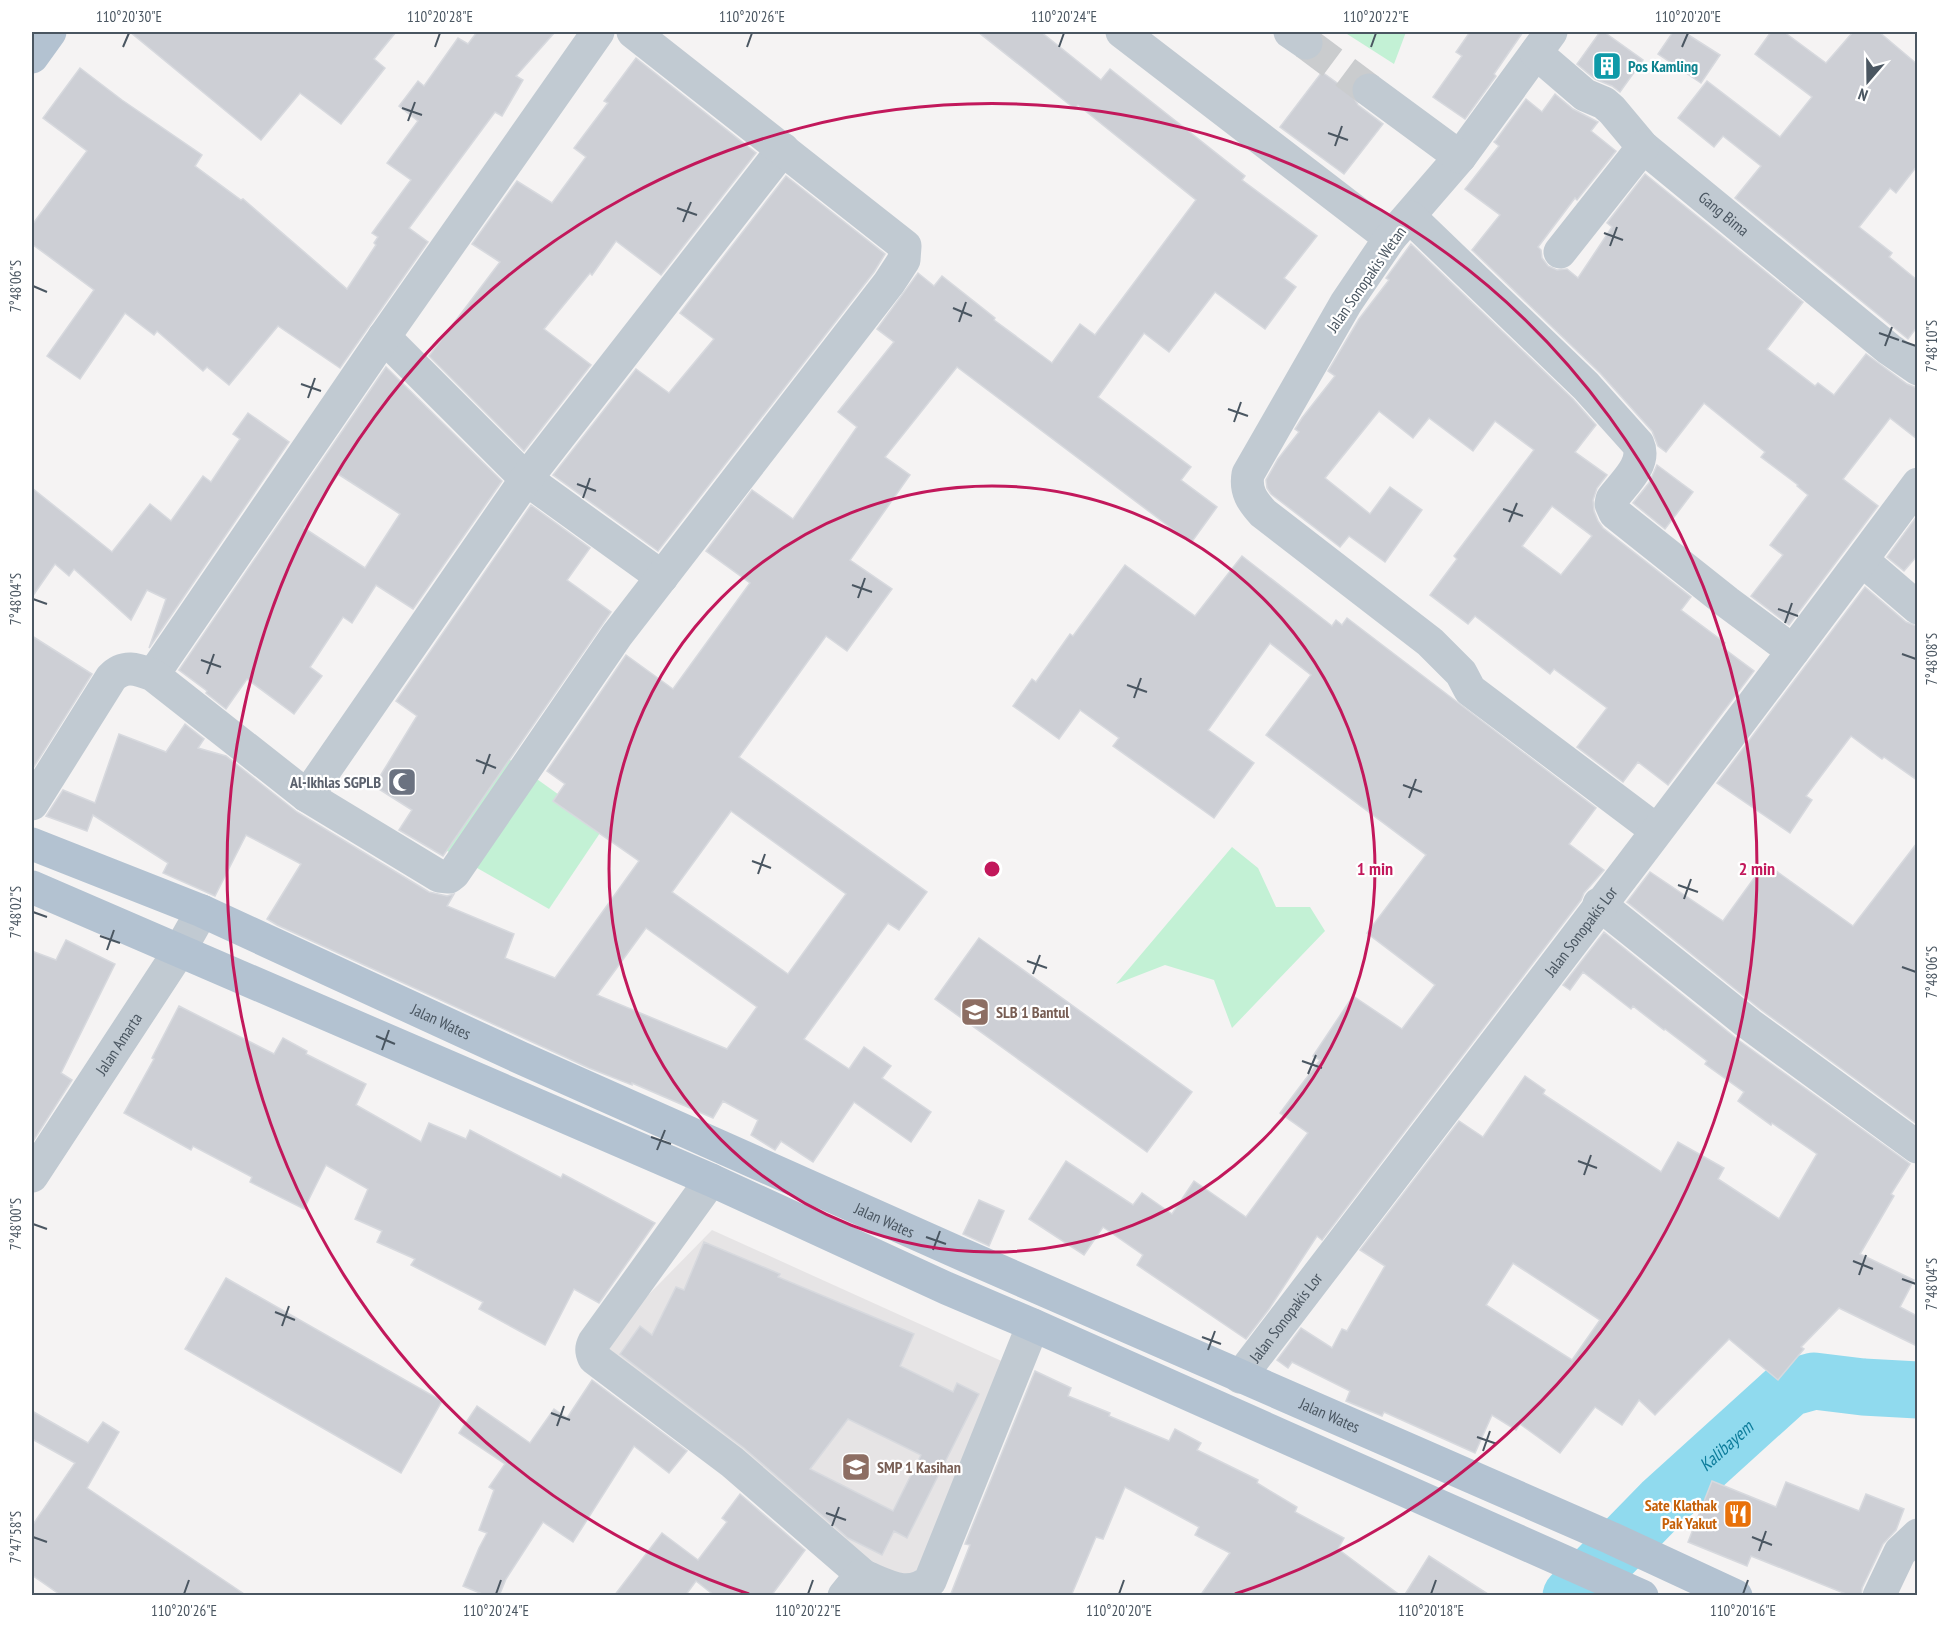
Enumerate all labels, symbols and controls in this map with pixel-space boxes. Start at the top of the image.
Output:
text: 110°20'30"E [96,7,162,26]
text: 110°20'28"E [407,7,473,26]
text: 110°20'26"E [719,7,785,26]
text: 110°20'24"E [1031,7,1097,26]
text: 110°20'22"E [1343,7,1409,26]
text: 110°20'20"E [1655,7,1721,26]
building icon: Pos Kamling [1591,50,1623,82]
north arrow [1838,51,1898,111]
place label: Pos Kamling [1628,56,1698,76]
text: N [1855,84,1870,106]
street label: Gang Bima [1695,187,1753,240]
street label: Jalan Sonopakis Wetan [1321,222,1410,337]
text: 7°48'06"S [6,260,25,312]
text: 7°48'10"S [1922,320,1941,372]
text: 7°48'04"S [6,573,25,625]
text: 7°48'08"S [1922,633,1941,685]
mosque icon: Al-Ikhlas SGPLB [386,766,418,798]
place label: Al-Ikhlas SGPLB [289,772,381,792]
text: 1 min [1357,857,1393,880]
text: 2 min [1739,857,1775,880]
centre of rings [982,859,1002,879]
street label: Jalan Sonopakis Lor [1540,882,1622,981]
text: 7°48'02"S [6,886,25,938]
text: 7°48'06"S [1922,946,1941,998]
school or university icon: SLB 1 Bantul [959,996,991,1028]
street label: Jalan Wates [407,998,474,1044]
place label: SLB 1 Bantul [996,1002,1069,1022]
street label: Jalan Amarta [90,1009,146,1080]
street label: Jalan Wates [851,1197,918,1242]
text: 7°48'00"S [6,1198,25,1250]
text: 7°48'04"S [1922,1258,1941,1310]
street label: Jalan Sonopakis Lor [1244,1268,1327,1367]
street label: Jalan Wates [1296,1393,1363,1437]
water label: Kalibayem [1694,1414,1758,1476]
school or university icon: SMP 1 Kasihan [840,1451,872,1483]
place label: SMP 1 Kasihan [877,1457,961,1477]
place label: Sate Klathak Pak Yakut [1645,1495,1717,1533]
restaurant icon: Sate Klathak Pak Yakut [1722,1498,1754,1530]
text: 7°47'58"S [6,1511,25,1563]
text: 110°20'26"E [151,1601,217,1620]
text: 110°20'24"E [463,1601,529,1620]
text: 110°20'22"E [775,1601,841,1620]
text: 110°20'20"E [1086,1601,1152,1620]
text: 110°20'18"E [1398,1601,1464,1620]
text: 110°20'16"E [1710,1601,1776,1620]

